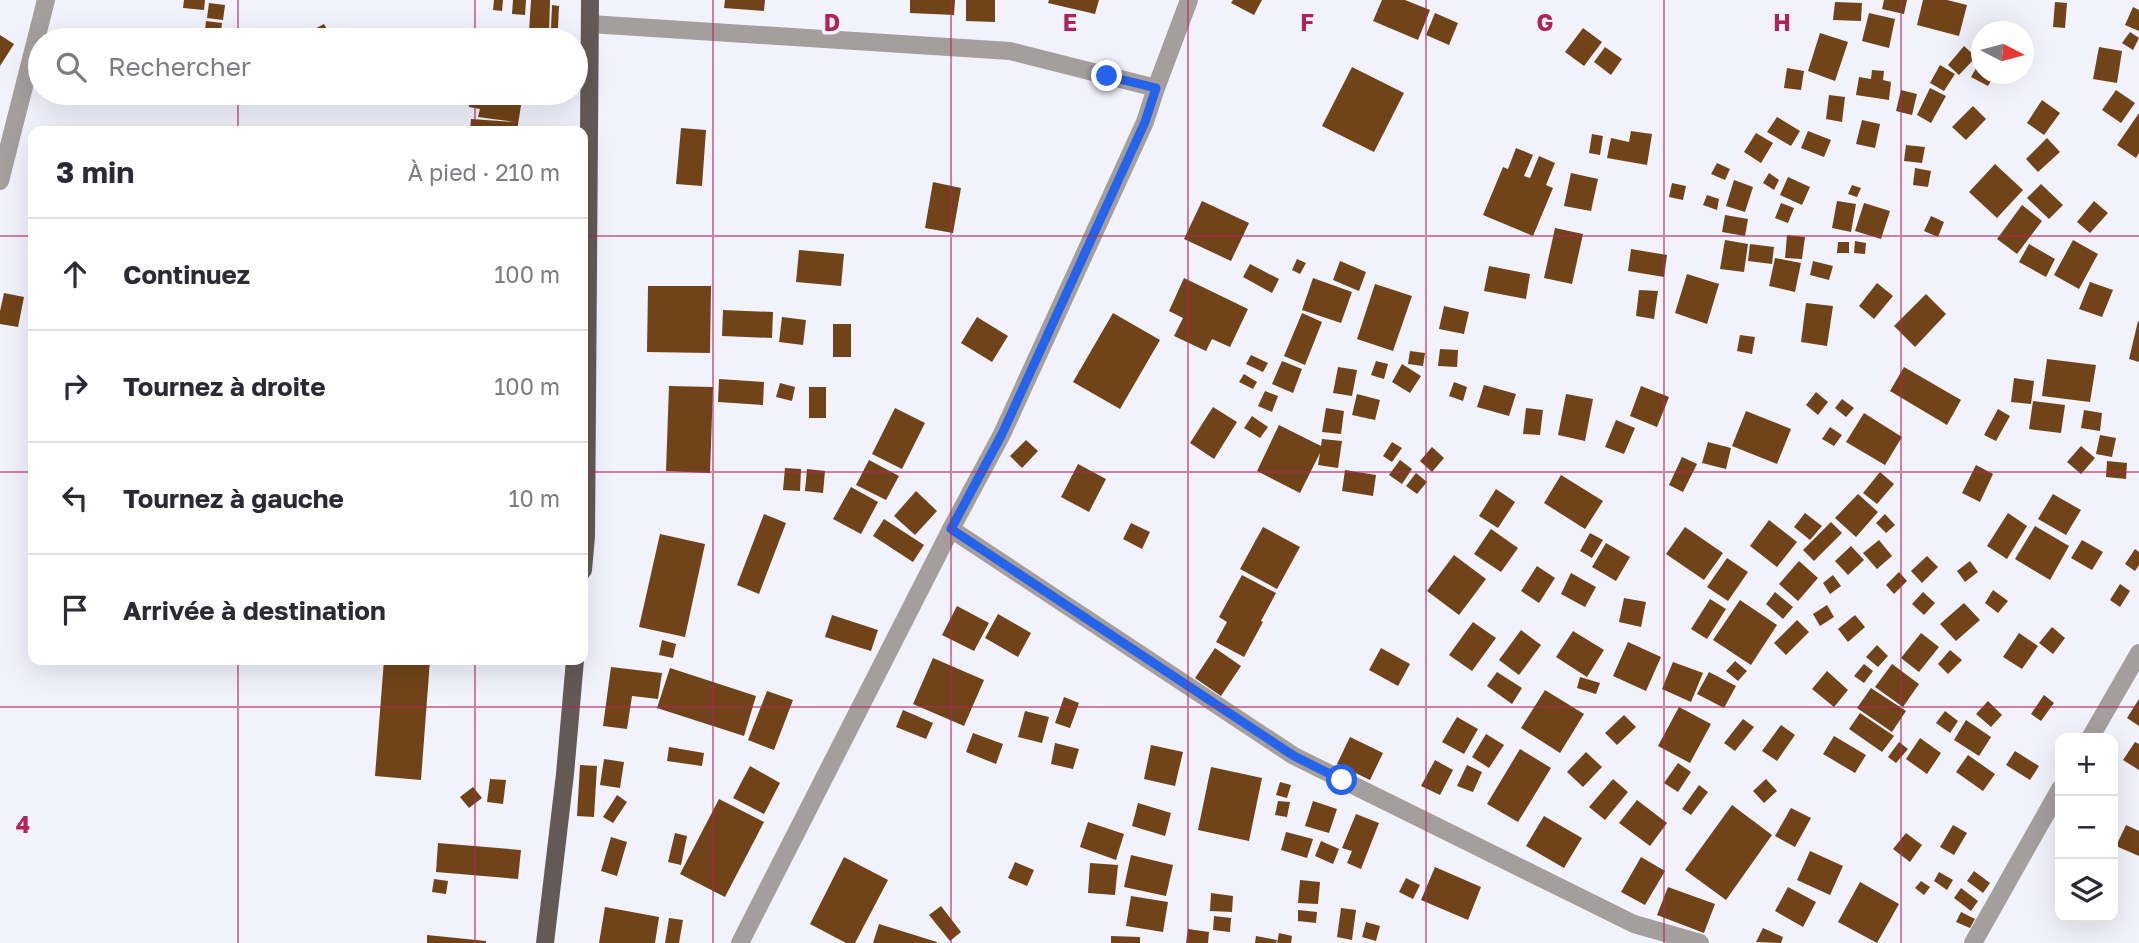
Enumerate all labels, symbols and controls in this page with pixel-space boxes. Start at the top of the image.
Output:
text: D [824,8,840,36]
text: E [1063,8,1077,36]
text: F [1300,8,1314,36]
text: G [1537,8,1553,36]
text: H [1773,8,1791,36]
north arrow [1971,21,2034,84]
search box [28,28,588,105]
icon: search [52,48,90,86]
text: Rechercher [108,51,251,82]
route end [1091,60,1122,91]
text: 3 min [56,154,134,190]
text: À pied · 210 m [408,158,560,186]
icon: ahead [56,255,94,293]
text: Continuez [123,259,250,290]
text: 100 m [494,260,560,288]
icon: right [56,367,94,405]
text: Tournez à droite [123,371,326,402]
text: 100 m [494,372,560,400]
icon: left [56,479,94,517]
text: Tournez à gauche [123,483,344,514]
text: 10 m [508,484,560,512]
icon: arrive [56,591,94,629]
text: Arrivée à destination [123,595,386,626]
map controls [2055,733,2118,922]
button: + [2055,733,2118,796]
route start [1326,764,1357,795]
button: − [2055,796,2118,859]
text: 4 [16,810,30,838]
button: layers [2055,859,2118,922]

